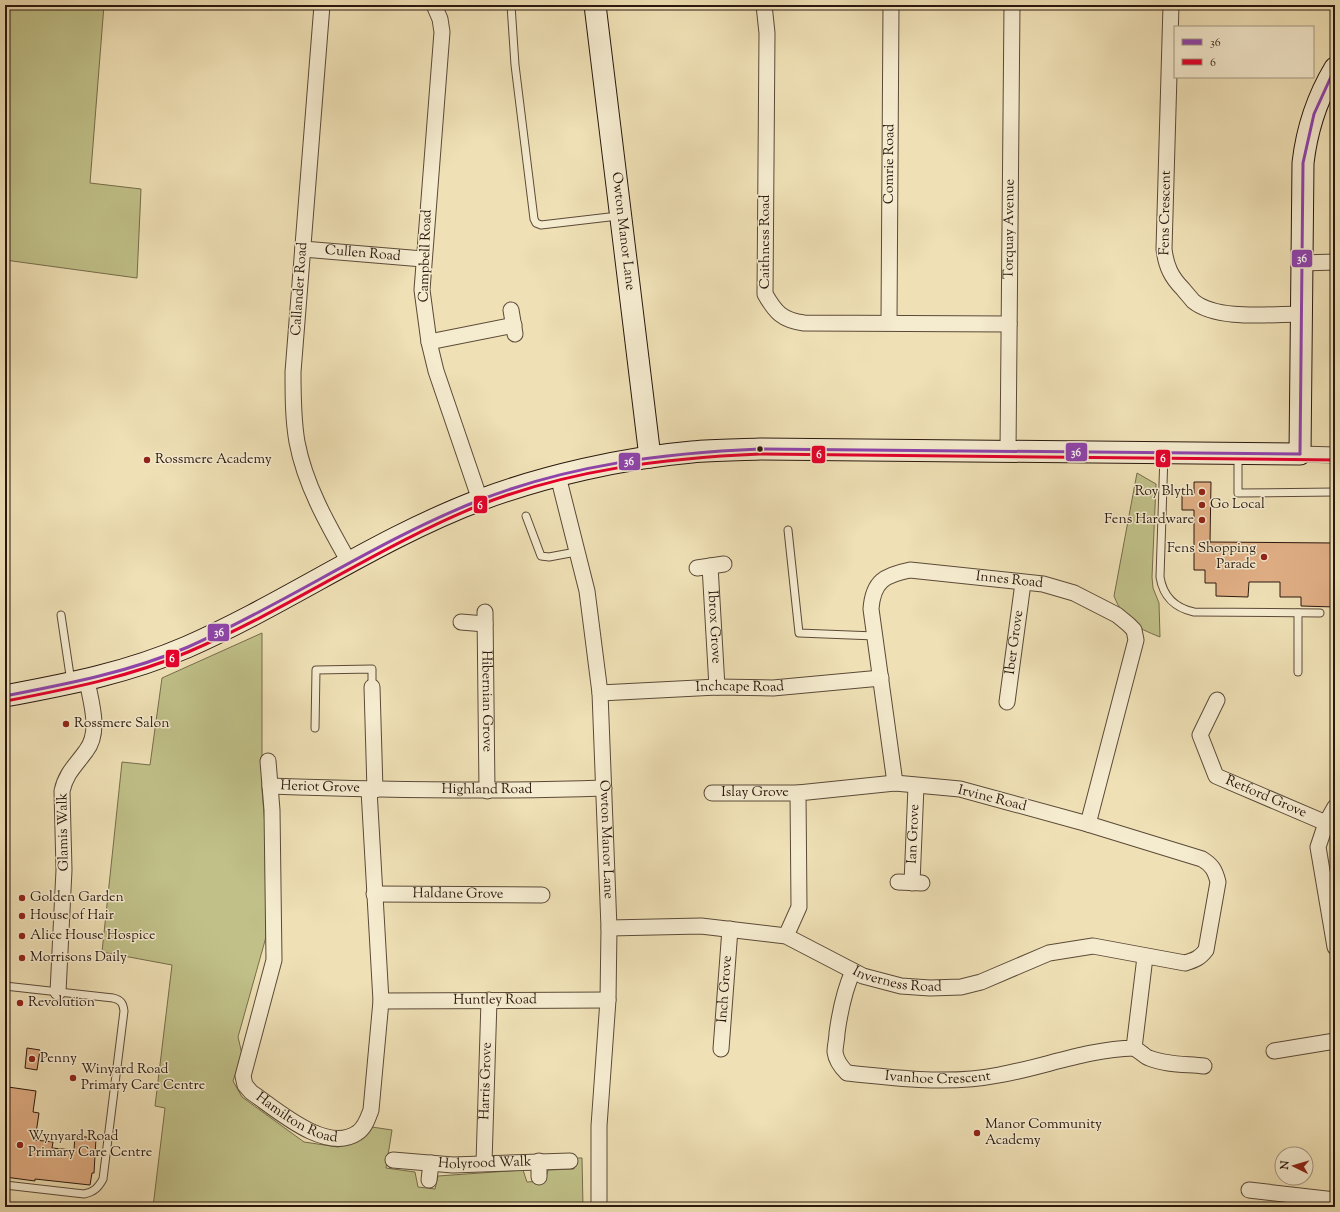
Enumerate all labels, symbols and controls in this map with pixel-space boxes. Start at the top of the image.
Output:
legend [1174,26,1314,78]
text: 36 [1210,34,1221,52]
text: 6 [1210,54,1216,72]
street label: Comrie Road [880,124,900,204]
street label: Fens Crescent [1155,170,1177,256]
street label: Owton Manor Lane [605,171,640,292]
street label: Torquay Avenue [1000,179,1020,279]
street label: Caithness Road [756,195,776,289]
street label: Campbell Road [414,209,438,303]
street label: Callander Road [287,241,313,337]
street label: Cullen Road [324,241,402,267]
line badge: 36 [1291,249,1313,268]
text: 36 [1297,251,1307,267]
line badge: 36 [1065,442,1088,462]
unlabelled marker [755,444,765,454]
line badge: 6 [811,445,826,464]
text: 36 [1071,445,1081,461]
text: 6 [816,447,822,463]
line badge: 6 [1155,449,1171,468]
place label: Rossmere Academy [155,450,272,470]
text: 6 [1160,451,1166,467]
line badge: 36 [618,452,641,471]
text: 36 [624,454,634,470]
marker: Rossmere Academy [142,455,152,465]
place label: Roy Blyth [1135,482,1194,502]
marker: Roy Blyth [1197,487,1207,497]
line badge: 6 [473,495,488,514]
place label: Go Local [1210,495,1265,515]
text: 6 [477,498,483,514]
marker: Go Local [1197,500,1207,510]
place label: Fens Hardware [1104,510,1194,530]
marker: Fens Hardware [1197,515,1207,525]
place label: Fens Shopping Parade [1167,539,1256,575]
marker: Fens Shopping Parade [1259,552,1269,562]
street label: Innes Road [975,567,1044,594]
street label: Ibrox Grove [701,590,726,664]
street label: Iber Grove [1001,609,1029,676]
line badge: 36 [207,623,230,642]
text: 36 [214,625,224,641]
line badge: 6 [165,649,180,668]
street label: Hibernian Grove [475,650,497,752]
text: 6 [169,651,175,667]
street label: Inchcape Road [695,677,785,698]
place label: Rossmere Salon [74,714,170,734]
marker: Rossmere Salon [61,719,71,729]
street label: Retford Grove [1222,771,1310,823]
street label: Heriot Grove [280,776,360,799]
street label: Highland Road [441,780,533,800]
street label: Owton Manor Lane [593,780,618,899]
street label: Irvine Road [955,781,1029,817]
street label: Islay Grove [721,783,789,803]
street label: Glamis Walk [53,792,75,872]
street label: Ian Grove [903,804,925,864]
street label: Haldane Grove [413,884,503,905]
place label: Golden Garden [30,888,124,908]
marker: Golden Garden [17,893,27,903]
place label: House of Hair [30,906,115,926]
marker: House of Hair [17,911,27,921]
place label: Alice House Hospice [30,926,156,946]
marker: Alice House Hospice [17,931,27,941]
place label: Morrisons Daily [30,948,127,968]
marker: Morrisons Daily [17,953,27,963]
street label: Inch Grove [713,955,738,1024]
street label: Inverness Road [849,962,942,998]
street label: Huntley Road [453,990,537,1011]
place label: Revolution [28,993,95,1013]
marker: Revolution [15,998,25,1008]
street label: Harris Grove [475,1042,498,1120]
place label: Penny [40,1049,77,1069]
marker: Penny [27,1054,37,1064]
place label: Winyard Road Primary Care Centre [81,1060,205,1096]
street label: Ivanhoe Crescent [884,1067,992,1090]
marker: Winyard Road Primary Care Centre [68,1073,78,1083]
street label: Hamilton Road [251,1088,339,1149]
place label: Manor Community Academy [985,1115,1102,1151]
place label: Wynyard Road Primary Care Centre [28,1127,152,1163]
marker: Manor Community Academy [972,1128,982,1138]
marker: Wynyard Road Primary Care Centre [15,1140,25,1150]
north arrow [1274,1146,1314,1186]
street label: Holyrood Walk [437,1152,532,1175]
text: N [1277,1160,1293,1171]

